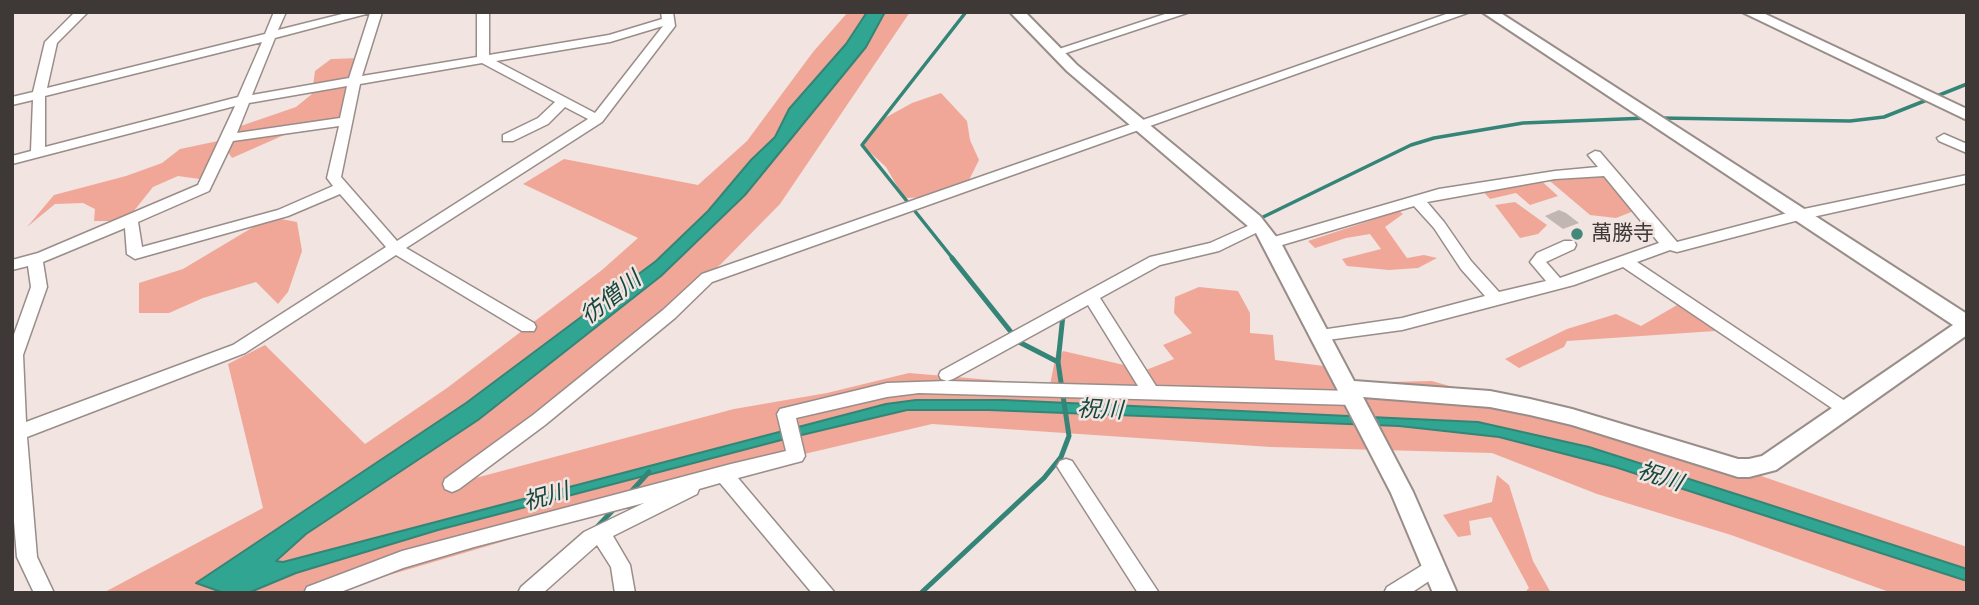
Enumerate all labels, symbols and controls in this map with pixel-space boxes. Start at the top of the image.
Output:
place label: 萬勝寺 [1591,221,1654,247]
marker: 萬勝寺 [1569,226,1585,242]
water label: 彷僧川 [575,266,647,330]
water label: 祝川 [1077,395,1123,425]
water label: 祝川 [1634,457,1686,497]
water label: 祝川 [520,477,572,517]

